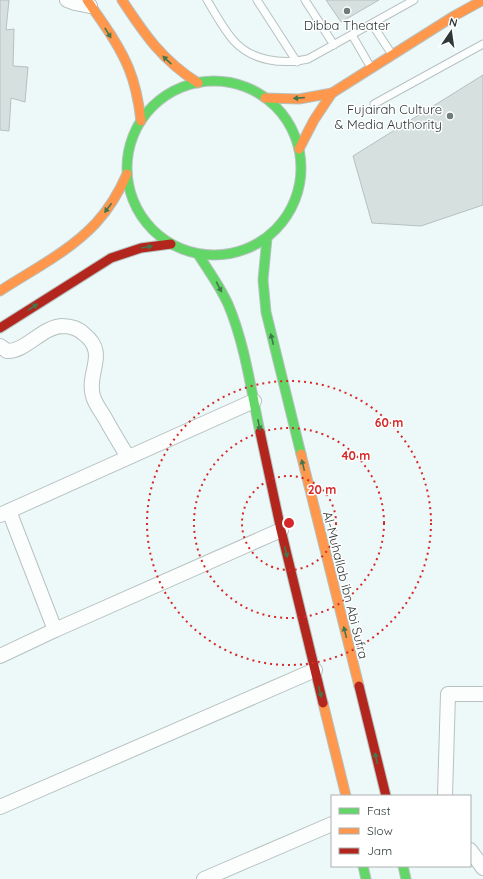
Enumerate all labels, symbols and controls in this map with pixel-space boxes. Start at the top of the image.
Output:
marker: Dibba Theater [342,6,352,16]
north arrow [431,12,471,52]
text: N [448,15,459,30]
place label: Dibba Theater [304,17,390,33]
one-way arrow [104,28,112,38]
one-way arrow [162,55,172,65]
one-way arrow [293,95,305,102]
place label: Fujairah Culture & Media Authority [335,101,442,132]
marker: Fujairah Culture & Media Authority [445,111,455,121]
one-way arrow [104,202,112,213]
one-way arrow [141,244,153,250]
one-way arrow [216,281,222,293]
one-way arrow [28,303,38,311]
one-way arrow [269,333,275,345]
text: 60 m [375,415,403,430]
one-way arrow [256,418,262,431]
text: 40 m [342,448,370,463]
one-way arrow [300,459,306,471]
text: 20 m [308,482,336,497]
street label: Al-Muhallab ibn Abi Sufra [320,510,372,660]
centre of rings [282,516,296,530]
one-way arrow [284,545,290,558]
one-way arrow [342,626,348,638]
one-way arrow [318,685,324,698]
one-way arrow [373,752,379,764]
legend [331,795,471,867]
text: Fast [367,803,391,818]
text: Slow [367,823,393,838]
text: Jam [367,843,392,858]

